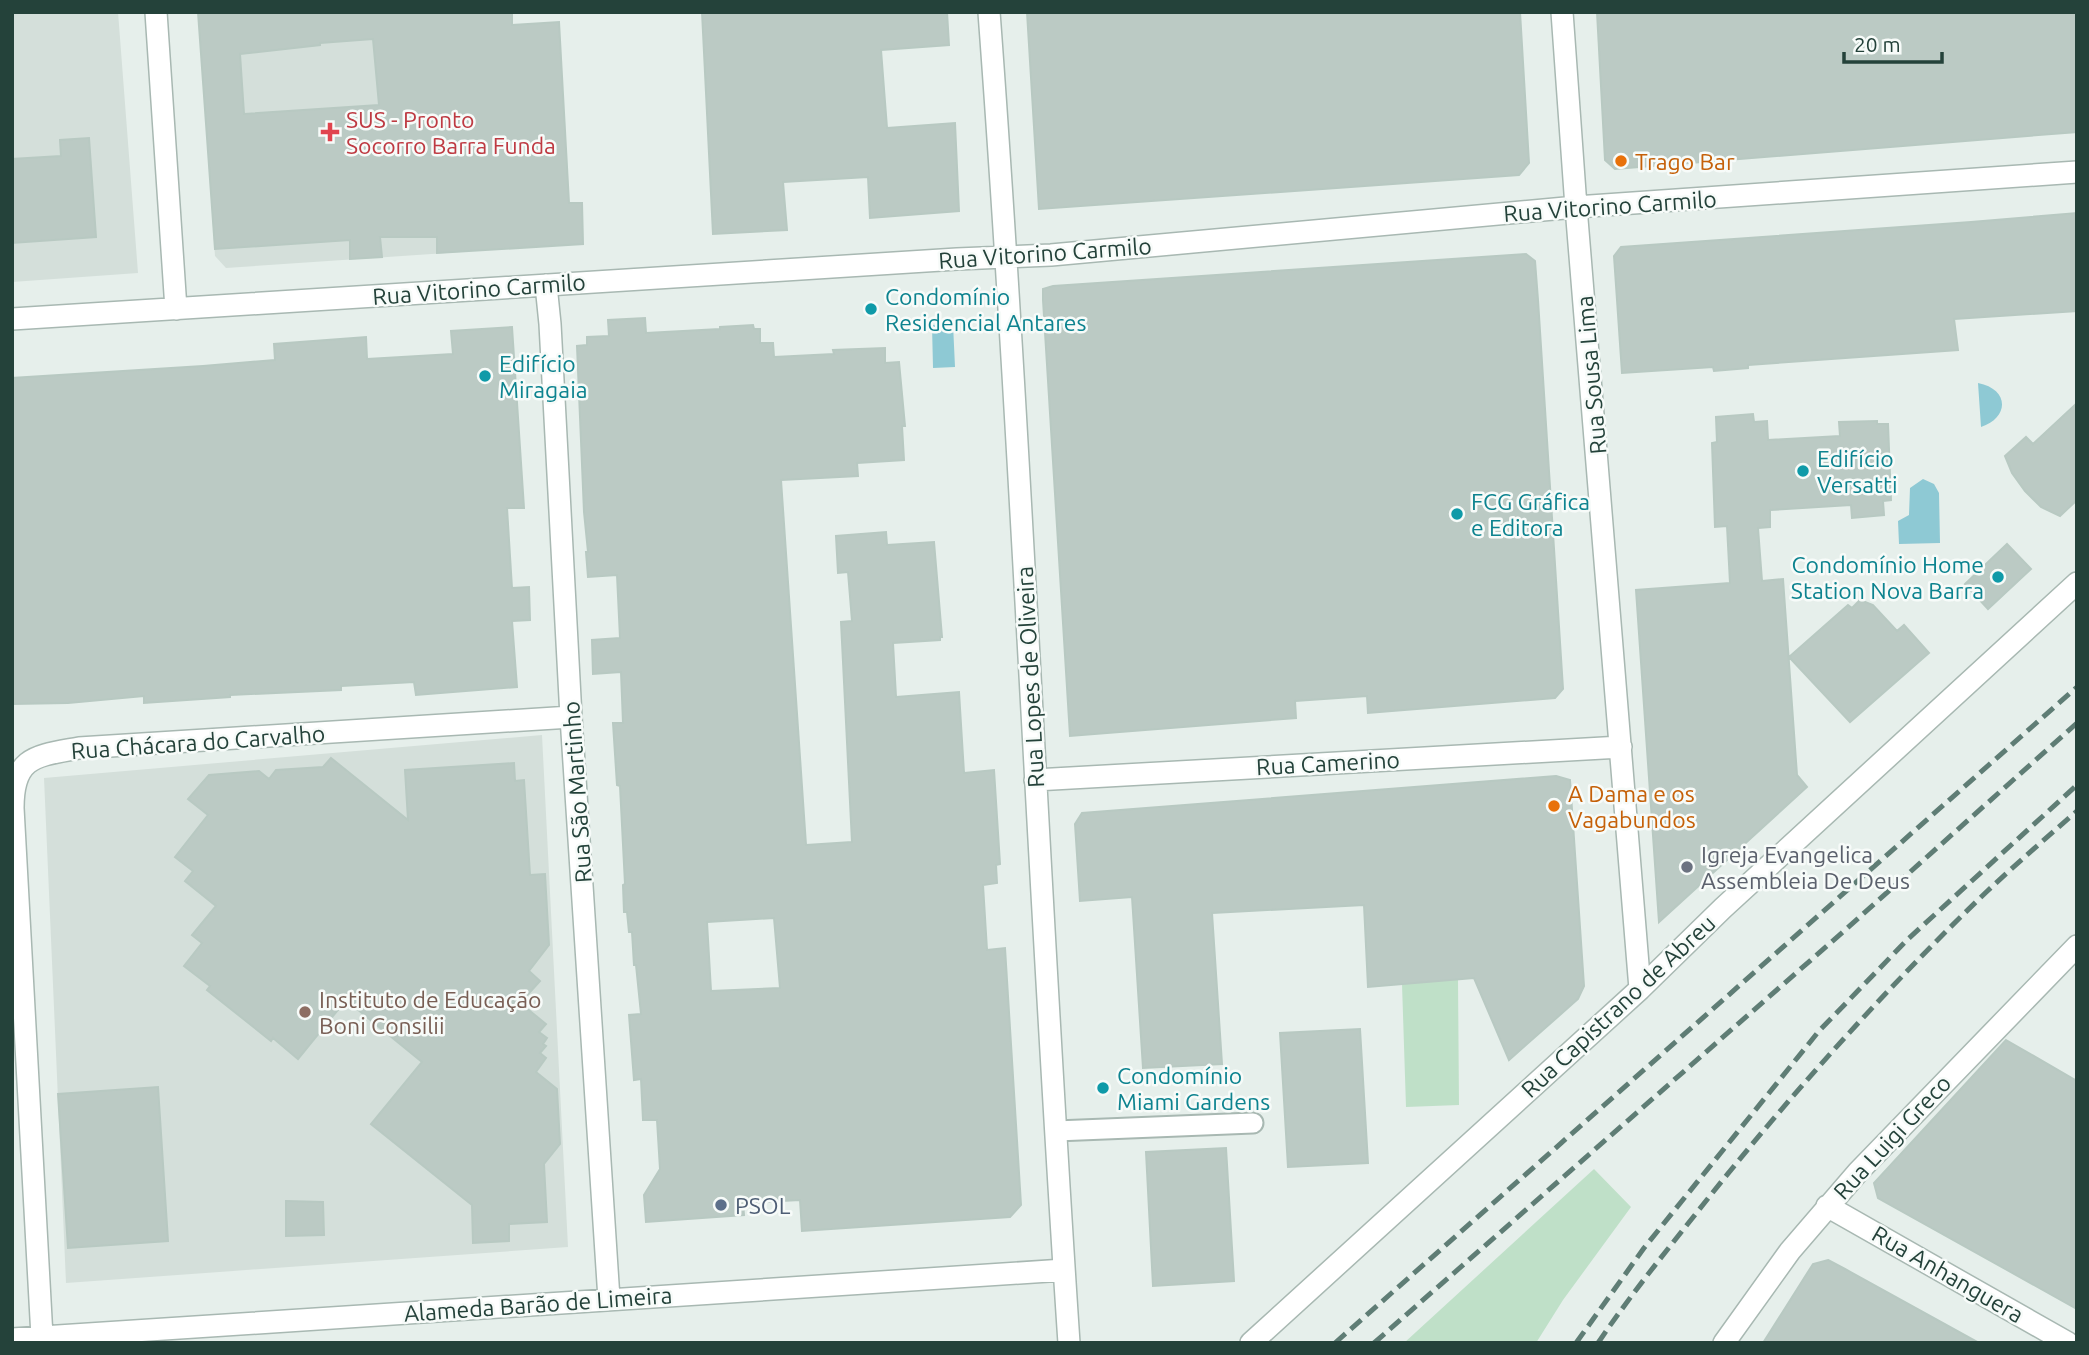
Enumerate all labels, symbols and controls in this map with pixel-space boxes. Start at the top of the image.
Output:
scale bar [1844,21,1942,65]
text: 20 m [1854,32,1901,56]
place label: SUS - Pronto Socorro Barra Funda [346,107,556,158]
marker: SUS - Pronto Socorro Barra Funda [320,122,340,142]
place label: Trago Bar [1635,149,1735,174]
marker: Trago Bar [1613,153,1629,169]
street label: Rua Vitorino Carmilo [1503,186,1717,226]
street label: Rua Vitorino Carmilo [938,233,1152,273]
street label: Rua Vitorino Carmilo [372,269,586,309]
place label: Condomínio Residencial Antares [885,284,1087,335]
street label: Rua Sousa Lima [1572,295,1610,455]
marker: Condomínio Residencial Antares [863,301,879,317]
place label: Edifício Miragaia [499,351,588,402]
marker: Edifício Miragaia [477,368,493,384]
place label: Edifício Versatti [1817,446,1898,497]
marker: Edifício Versatti [1795,463,1811,479]
place label: FCG Gráfica e Editora [1471,489,1590,540]
marker: FCG Gráfica e Editora [1449,506,1465,522]
place label: Condomínio Home Station Nova Barra [1791,552,1984,603]
street label: Rua Lopes de Oliveira [1012,566,1048,788]
marker: Condomínio Home Station Nova Barra [1990,569,2006,585]
street label: Rua São Martinho [558,700,596,884]
street label: Rua Chácara do Carvalho [70,721,326,763]
street label: Rua Camerino [1255,747,1401,779]
place label: A Dama e os Vagabundos [1568,781,1696,832]
marker: A Dama e os Vagabundos [1546,798,1562,814]
place label: Igreja Evangelica Assembleia De Deus [1701,842,1910,893]
marker: Igreja Evangelica Assembleia De Deus [1679,859,1695,875]
street label: Rua Capistrano de Abreu [1516,910,1720,1102]
place label: Instituto de Educação Boni Consilii [319,987,542,1038]
marker: Instituto de Educação Boni Consilii [297,1004,313,1020]
place label: Condomínio Miami Gardens [1117,1063,1270,1114]
street label: Rua Luigi Greco [1828,1070,1956,1204]
marker: Condomínio Miami Gardens [1095,1080,1111,1096]
place label: PSOL [735,1193,791,1218]
marker: PSOL [713,1197,729,1213]
street label: Rua Anhanguera [1868,1221,2028,1327]
street label: Alameda Barão de Limeira [403,1282,673,1326]

